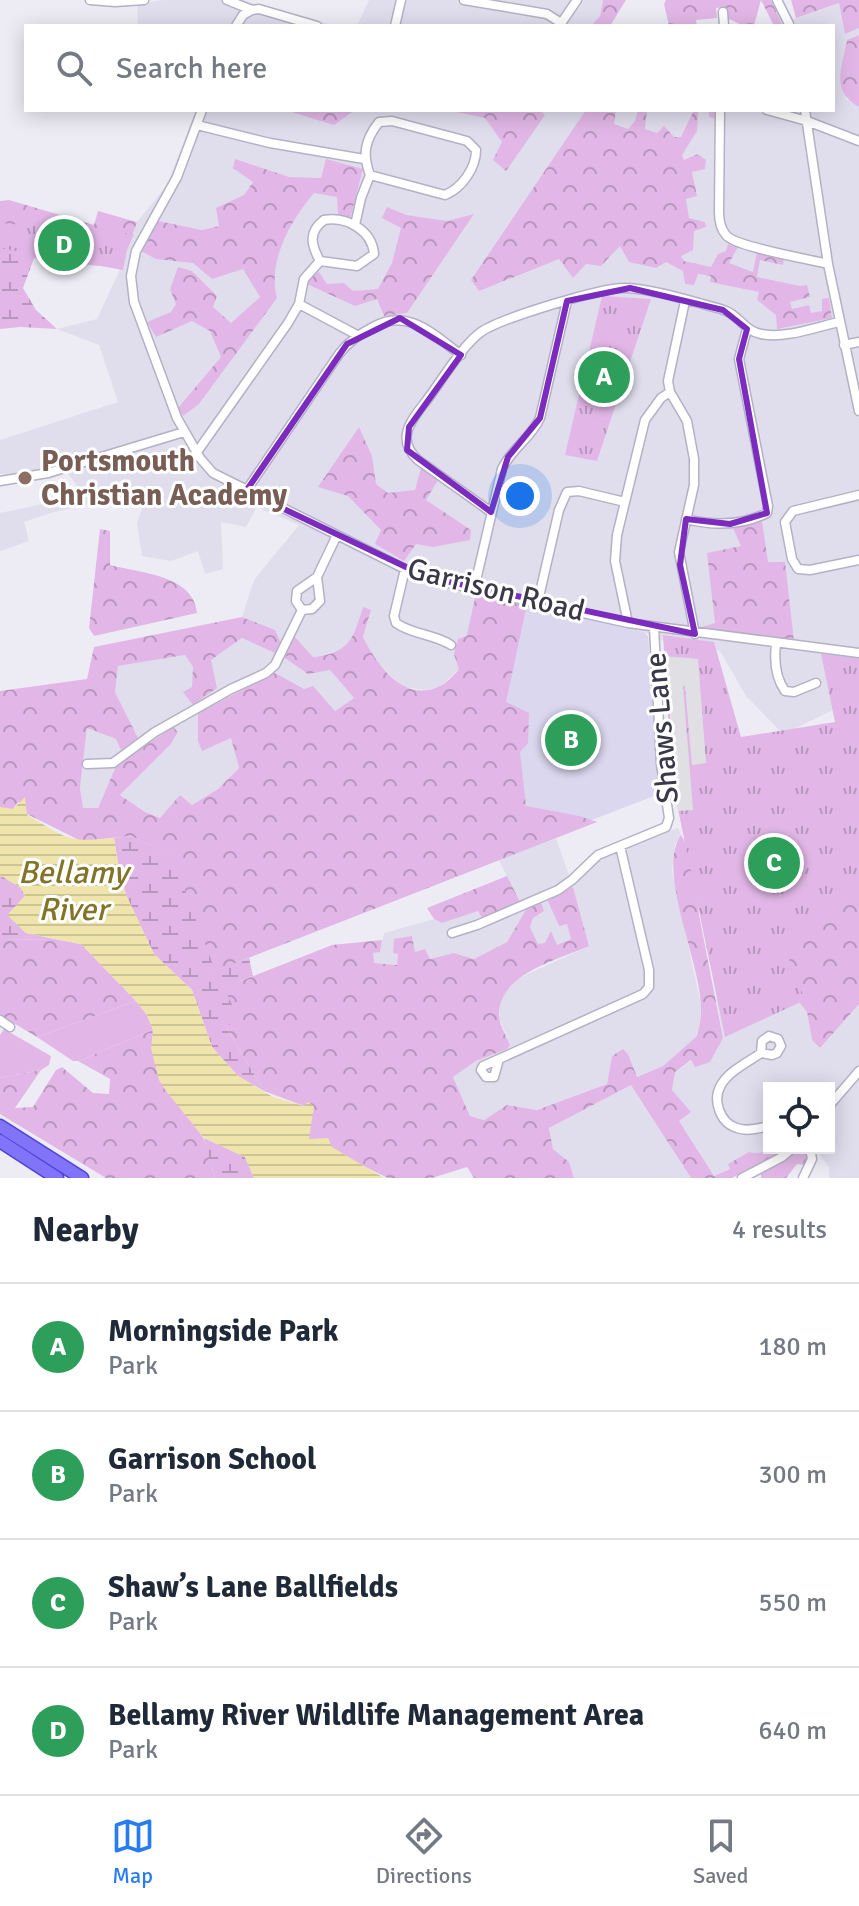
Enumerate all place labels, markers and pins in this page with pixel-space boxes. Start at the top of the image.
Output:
pin: D [38,215,90,275]
pin: A [578,347,630,407]
place label: Portsmouth Christian Academy [41,443,287,514]
marker: Portsmouth Christian Academy [16,469,34,487]
pin: B [545,710,597,770]
pin: C [748,833,800,893]

